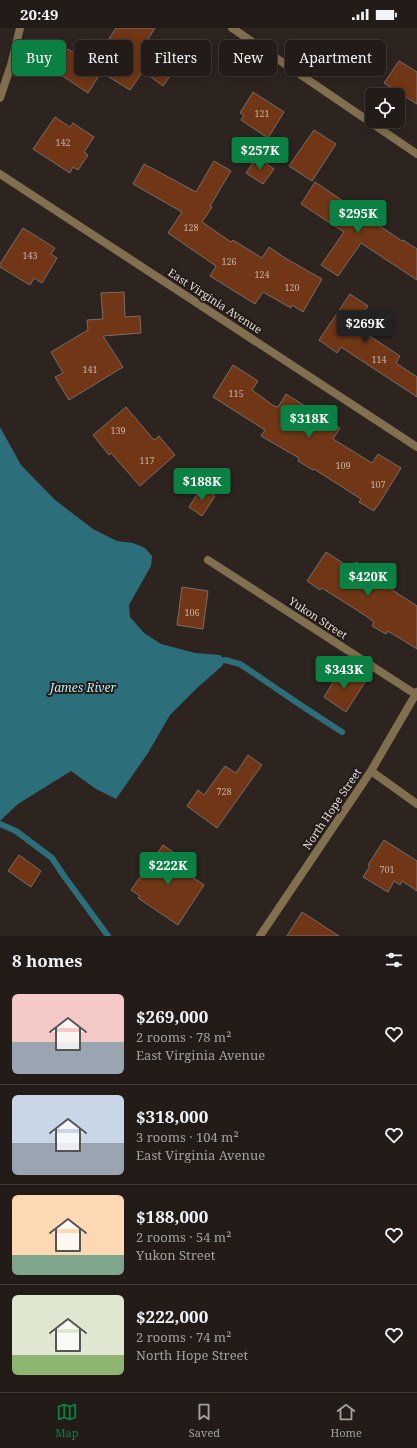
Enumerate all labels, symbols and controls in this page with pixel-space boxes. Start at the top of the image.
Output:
text: 20:49 [20,4,58,24]
chip: Buy [12,40,66,76]
chip: Rent [74,40,133,76]
chip: Filters [141,40,211,76]
chip: New [219,40,277,76]
chip: Apartment [285,40,386,76]
map controls [365,88,405,128]
button: locate [365,88,405,128]
house number: 121 [254,107,270,120]
house number: 142 [55,136,71,149]
pin: $257K [232,137,288,171]
text: $257K [241,141,279,159]
pin: $295K [330,200,386,234]
text: $295K [339,204,377,222]
house number: 128 [183,221,199,234]
house number: 143 [22,249,38,262]
house number: 126 [221,255,237,268]
street label: East Virginia Avenue [165,265,265,337]
house number: 124 [254,268,270,281]
house number: 120 [284,281,300,294]
pin: $269K [337,310,393,344]
text: $269K [346,314,384,332]
house number: 114 [371,353,387,366]
house number: 141 [82,363,98,376]
house number: 115 [228,387,244,400]
pin: $318K [281,405,337,439]
text: $318K [290,409,328,427]
house number: 139 [110,424,126,437]
house number: 117 [139,454,155,467]
house number: 109 [335,459,351,472]
pin: $188K [174,468,230,502]
text: $188K [183,472,221,490]
house number: 107 [370,478,386,491]
pin: $420K [340,563,396,597]
text: $420K [349,567,387,585]
street label: Yukon Street [285,592,351,642]
house number: 106 [184,606,200,619]
pin: $343K [316,656,372,690]
text: $343K [325,660,363,678]
water label: James River [48,679,116,696]
street label: North Hope Street [299,765,364,852]
house number: 728 [216,785,232,798]
pin: $222K [140,852,196,886]
text: $222K [149,856,187,874]
house number: 701 [379,863,395,876]
text: 8 homes [12,949,82,972]
icon: filters [383,949,405,971]
text: $269,000 [136,1005,208,1028]
icon: home [44,1010,92,1058]
icon: heart [383,1023,405,1045]
text: 2 rooms · 78 m² [136,1028,231,1046]
text: East Virginia Avenue [136,1046,265,1064]
text: $318,000 [136,1105,208,1128]
icon: home [44,1111,92,1159]
icon: heart [383,1124,405,1146]
text: 3 rooms · 104 m² [136,1128,239,1146]
text: East Virginia Avenue [136,1146,265,1164]
text: $188,000 [136,1205,208,1228]
icon: home [44,1211,92,1259]
icon: heart [383,1224,405,1246]
text: 2 rooms · 54 m² [136,1228,231,1246]
text: Yukon Street [136,1246,215,1264]
text: $222,000 [136,1305,208,1328]
icon: home [44,1311,92,1359]
icon: heart [383,1324,405,1346]
text: 2 rooms · 74 m² [136,1328,231,1346]
text: North Hope Street [136,1346,248,1364]
tab: Map [55,1401,78,1440]
tab: Saved [189,1401,220,1440]
tab: Home [330,1401,362,1440]

